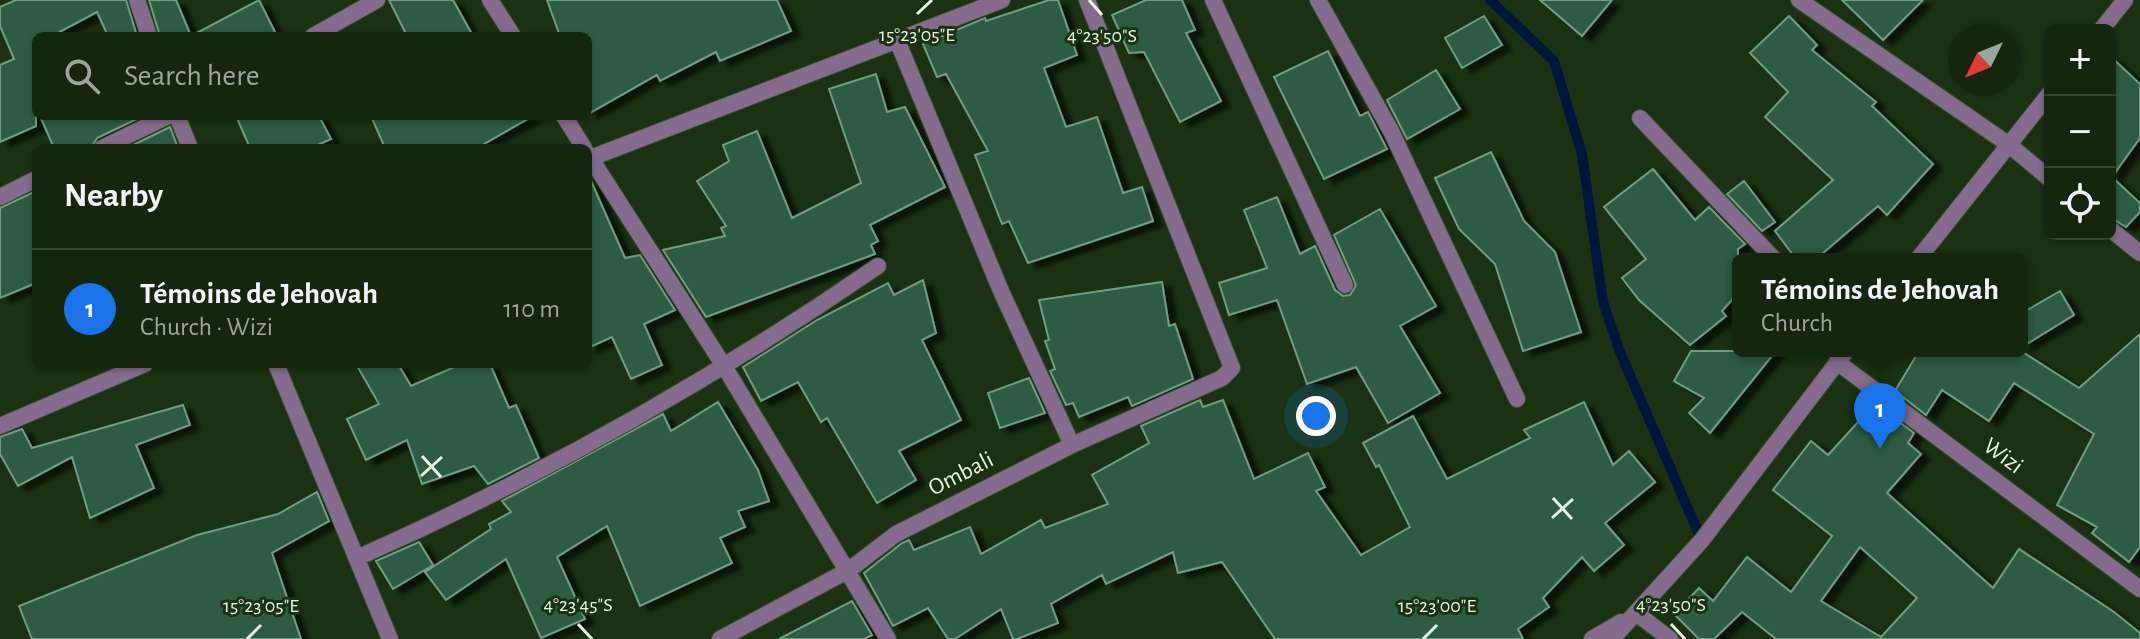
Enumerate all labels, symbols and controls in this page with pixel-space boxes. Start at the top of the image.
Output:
north arrow [1948,24,2020,96]
map controls [2044,24,2116,240]
button: + [2044,24,2116,96]
text: 15°23'05"E [879,25,955,45]
text: 4°23'50"S [1067,26,1137,46]
search box [32,32,592,120]
icon: search [60,54,104,98]
text: Search here [124,61,260,91]
button: − [2044,96,2116,168]
button: locate [2044,168,2116,240]
text: Nearby [64,179,163,213]
popup [1732,253,2028,357]
text: Témoins de Jehovah [1761,275,1999,305]
text: Témoins de Jehovah [140,279,378,309]
text: 1 [85,296,95,322]
text: 110 m [503,296,560,322]
text: Church [1761,310,1833,336]
text: Church · Wizi [140,314,273,340]
pin: 1 [1854,383,1906,449]
your location [1296,396,1336,436]
street label: Wizi [1979,433,2027,479]
street label: Ombali [925,448,997,500]
text: 4°23'45"S [543,595,613,615]
text: 4°23'50"S [1636,595,1706,615]
text: 15°23'05"E [223,596,299,616]
text: 15°23'00"E [1398,596,1476,616]

